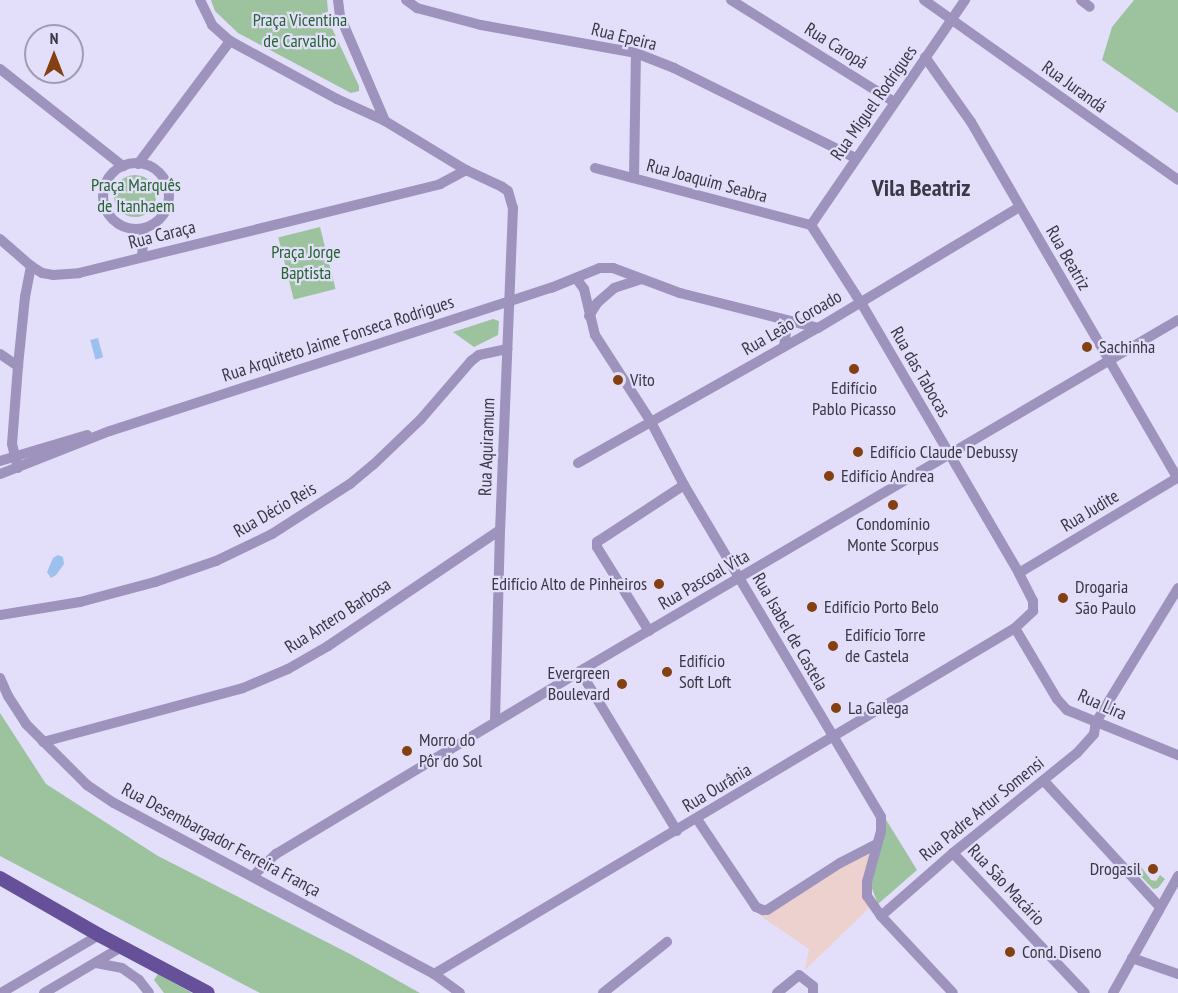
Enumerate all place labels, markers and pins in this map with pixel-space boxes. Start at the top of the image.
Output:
place label: Sachinha [1099,336,1155,358]
marker: Sachinha [1080,340,1094,354]
marker: Edifício Pablo Picasso [847,362,861,376]
place label: Vito [630,369,655,391]
marker: Vito [611,373,625,387]
place label: Edifício Pablo Picasso [812,378,896,420]
place label: Edifício Claude Debussy [870,441,1018,463]
marker: Edifício Claude Debussy [851,445,865,459]
place label: Edifício Andrea [841,465,935,487]
marker: Edifício Andrea [822,469,836,483]
marker: Condomínio Monte Scorpus [886,498,900,512]
place label: Condomínio Monte Scorpus [847,514,939,556]
place label: Edifício Alto de Pinheiros [491,573,647,595]
marker: Edifício Alto de Pinheiros [652,577,666,591]
place label: Drogaria São Paulo [1075,577,1136,620]
marker: Drogaria São Paulo [1056,591,1070,605]
place label: Edifício Porto Belo [824,596,939,618]
marker: Edifício Porto Belo [805,600,819,614]
place label: Edifício Torre de Castela [845,625,926,668]
marker: Edifício Torre de Castela [826,639,840,653]
place label: Edifício Soft Loft [679,651,731,694]
place label: Evergreen Boulevard [548,663,610,706]
marker: Edifício Soft Loft [660,665,674,679]
marker: Evergreen Boulevard [615,677,629,691]
place label: La Galega [848,697,909,719]
marker: La Galega [829,701,843,715]
place label: Morro do Pôr do Sol [419,730,482,772]
marker: Morro do Pôr do Sol [400,744,414,758]
place label: Drogasil [1090,858,1141,880]
marker: Drogasil [1146,862,1160,876]
place label: Cond. Diseno [1022,941,1103,963]
marker: Cond. Diseno [1003,945,1017,959]

